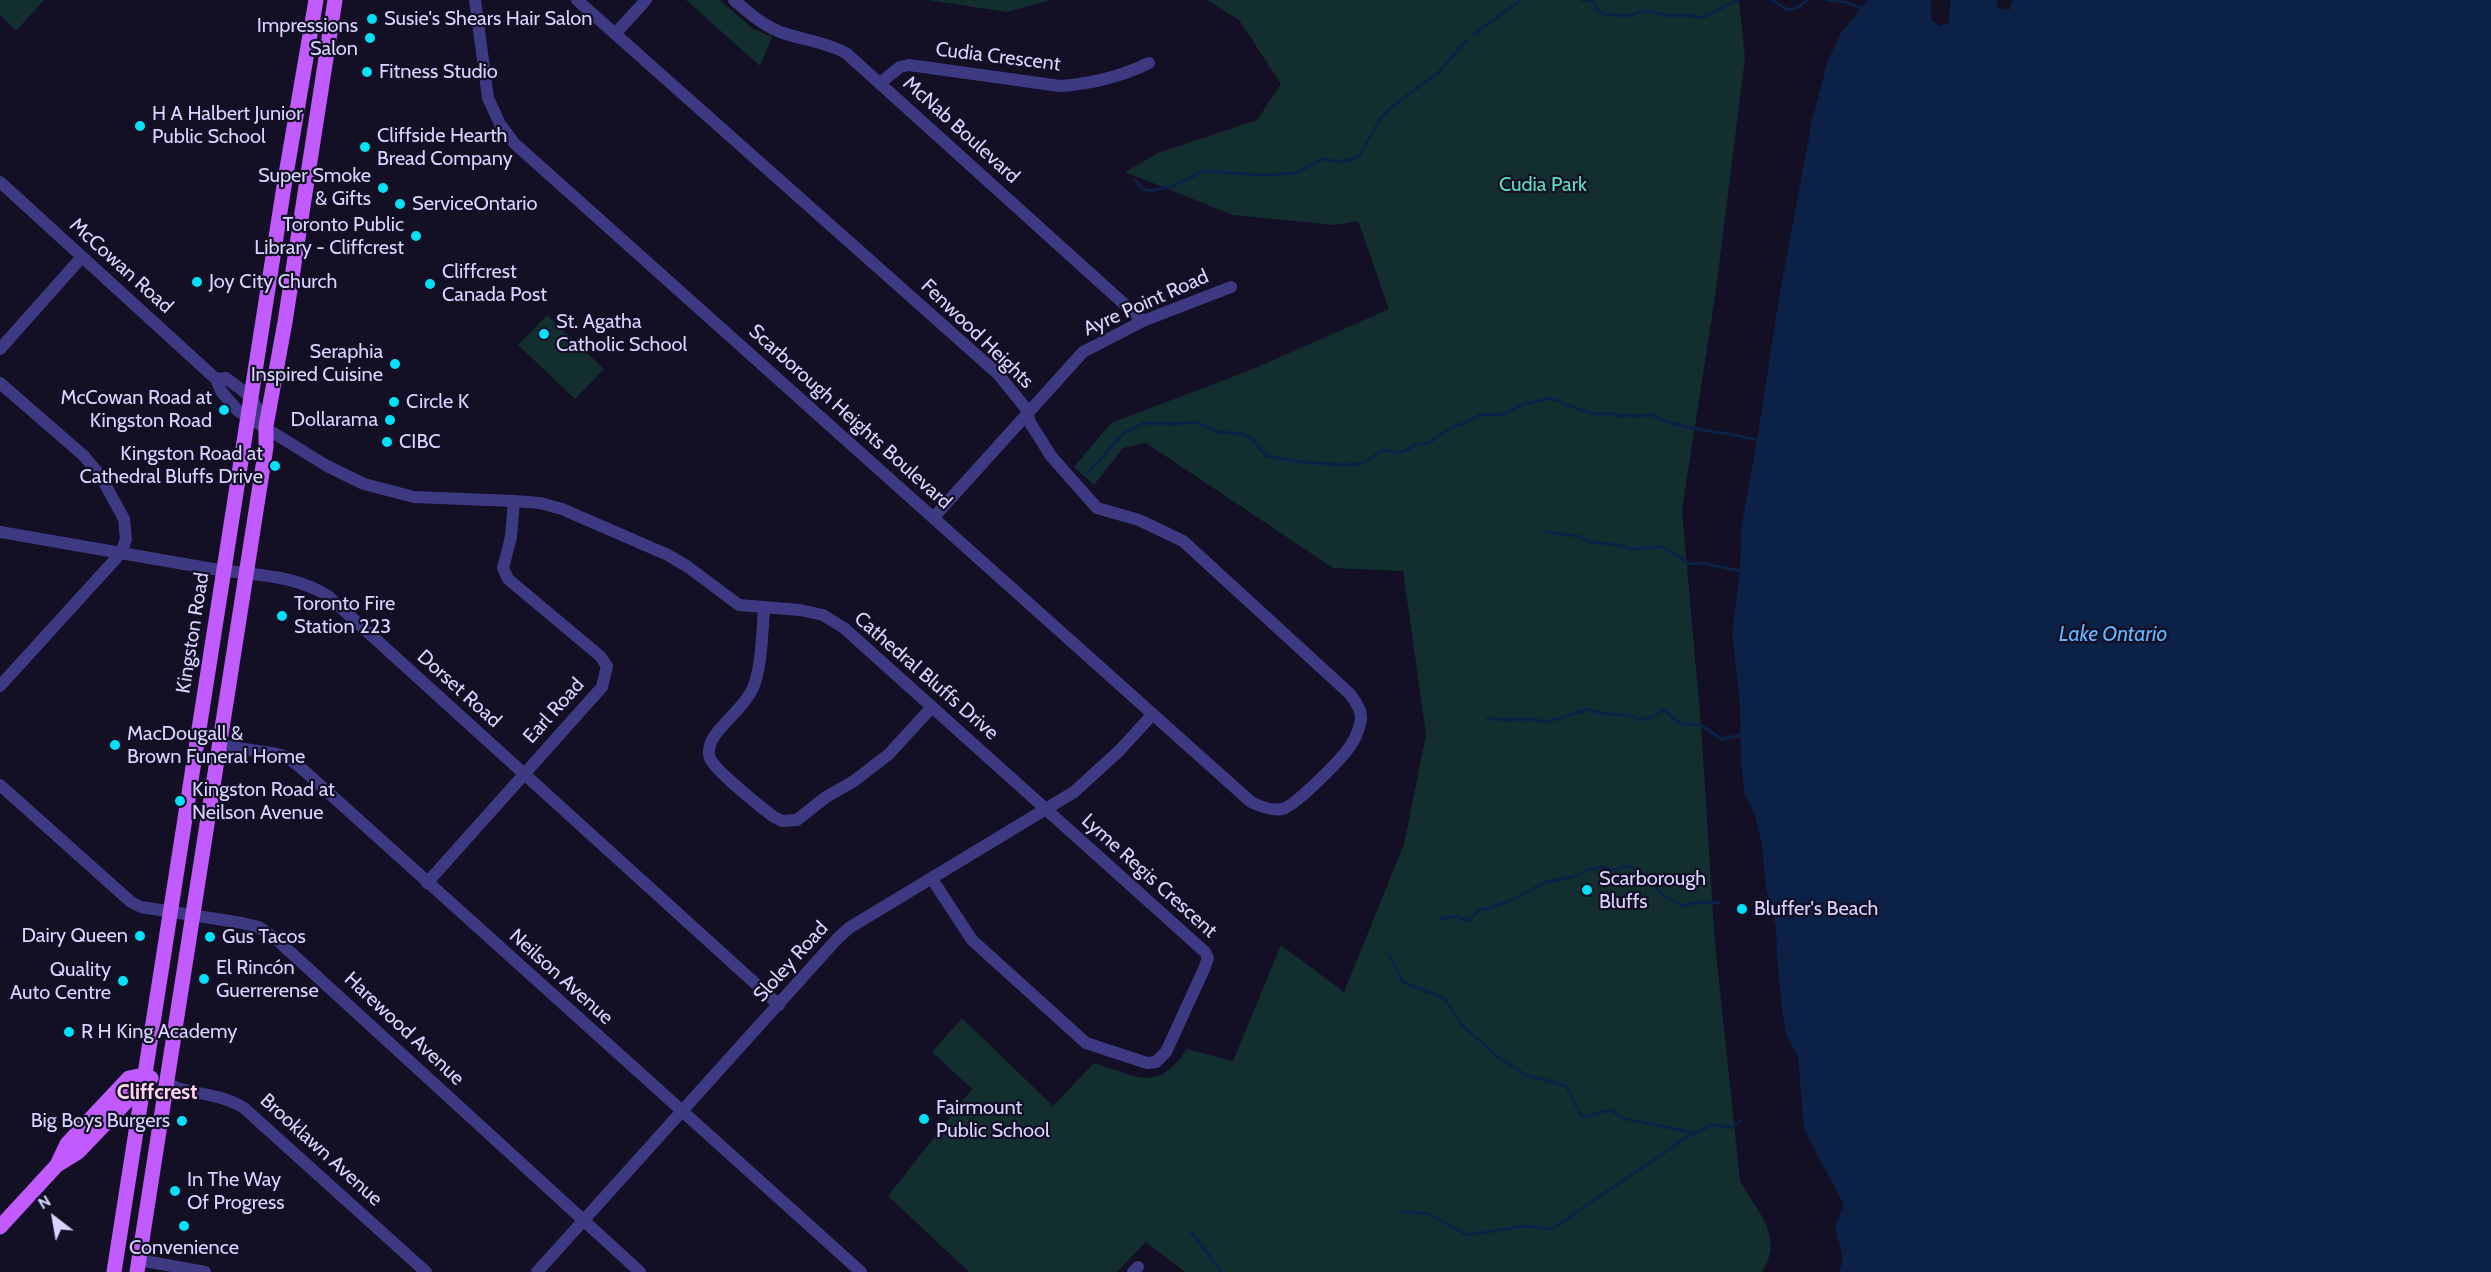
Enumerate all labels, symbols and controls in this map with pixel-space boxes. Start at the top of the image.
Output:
place label: Susie's Shears Hair Salon [384,7,592,31]
marker: Susie's Shears Hair Salon [365,12,379,26]
place label: Impressions Salon [257,14,358,61]
marker: Impressions Salon [363,31,377,45]
street label: Cudia Crescent [934,37,1062,77]
place label: Fitness Studio [379,60,498,84]
marker: Fitness Studio [360,65,374,79]
street label: McNab Boulevard [898,71,1024,189]
place label: H A Halbert Junior Public School [152,102,303,149]
marker: H A Halbert Junior Public School [133,119,147,133]
place label: Cliffside Hearth Bread Company [377,124,513,171]
marker: Cliffside Hearth Bread Company [358,140,372,154]
place label: Super Smoke & Gifts [258,164,371,211]
park label: Cudia Park [1499,173,1587,197]
marker: Super Smoke & Gifts [376,181,390,195]
place label: ServiceOntario [412,192,538,216]
marker: ServiceOntario [393,197,407,211]
street label: McCowan Road [64,213,178,319]
place label: Toronto Public Library - Cliffcrest [254,213,404,260]
marker: Toronto Public Library - Cliffcrest [409,229,423,243]
place label: Cliffcrest Canada Post [442,260,547,307]
street label: Ayre Point Road [1080,265,1212,341]
place label: Joy City Church [209,270,337,294]
street label: Fenwood Heights [916,274,1038,394]
marker: Joy City Church [190,275,204,289]
marker: Cliffcrest Canada Post [423,277,437,291]
place label: St. Agatha Catholic School [556,310,687,357]
street label: Scarborough Heights Boulevard [744,319,956,515]
marker: St. Agatha Catholic School [537,327,551,341]
place label: Seraphia Inspired Cuisine [251,340,383,387]
marker: Seraphia Inspired Cuisine [388,357,402,371]
place label: McCowan Road at Kingston Road [61,386,212,433]
place label: Circle K [406,390,469,414]
marker: Circle K [387,395,401,409]
marker: McCowan Road at Kingston Road [217,403,231,417]
place label: Dollarama [291,408,378,432]
marker: Dollarama [383,413,397,427]
place label: CIBC [399,430,441,454]
marker: CIBC [380,435,394,449]
place label: Kingston Road at Cathedral Bluffs Drive [79,442,263,489]
marker: Kingston Road at Cathedral Bluffs Drive [268,459,282,473]
street label: Kingston Road [172,571,214,695]
place label: Toronto Fire Station 223 [294,592,395,639]
street label: Cathedral Bluffs Drive [849,607,1003,745]
marker: Toronto Fire Station 223 [275,609,289,623]
water label: Lake Ontario [2059,622,2167,648]
street label: Dorset Road [412,645,506,733]
street label: Earl Road [518,673,590,749]
place label: MacDougall & Brown Funeral Home [127,722,305,769]
marker: MacDougall & Brown Funeral Home [108,738,122,752]
place label: Kingston Road at Neilson Avenue [192,778,335,825]
marker: Kingston Road at Neilson Avenue [173,794,187,808]
street label: Lyme Regis Crescent [1076,809,1222,943]
place label: Scarborough Bluffs [1599,867,1706,914]
marker: Scarborough Bluffs [1580,883,1594,897]
place label: Bluffer's Beach [1754,897,1878,921]
marker: Bluffer's Beach [1735,902,1749,916]
street label: Sloley Road [749,917,833,1007]
place label: Dairy Queen [21,924,128,948]
street label: Neilson Avenue [504,924,618,1030]
place label: Gus Tacos [222,925,306,949]
marker: Dairy Queen [133,929,147,943]
marker: Gus Tacos [203,930,217,944]
place label: El Rincón Guerrerense [216,956,319,1003]
place label: Quality Auto Centre [10,958,111,1005]
street label: Harewood Avenue [339,967,469,1091]
marker: El Rincón Guerrerense [197,972,211,986]
marker: Quality Auto Centre [116,974,130,988]
place label: R H King Academy [81,1020,237,1044]
marker: R H King Academy [62,1025,76,1039]
district label: Cliffcrest [117,1080,197,1106]
street label: Brooklawn Avenue [255,1089,387,1211]
place label: Fairmount Public School [936,1096,1050,1143]
place label: Big Boys Burgers [31,1109,170,1133]
marker: Fairmount Public School [917,1112,931,1126]
marker: Big Boys Burgers [175,1114,189,1128]
place label: In The Way Of Progress [187,1168,285,1215]
marker: In The Way Of Progress [168,1184,182,1198]
north arrow [24,1188,84,1248]
text: N [35,1191,54,1213]
marker: Convenience [177,1219,191,1233]
place label: Convenience [129,1236,239,1260]

